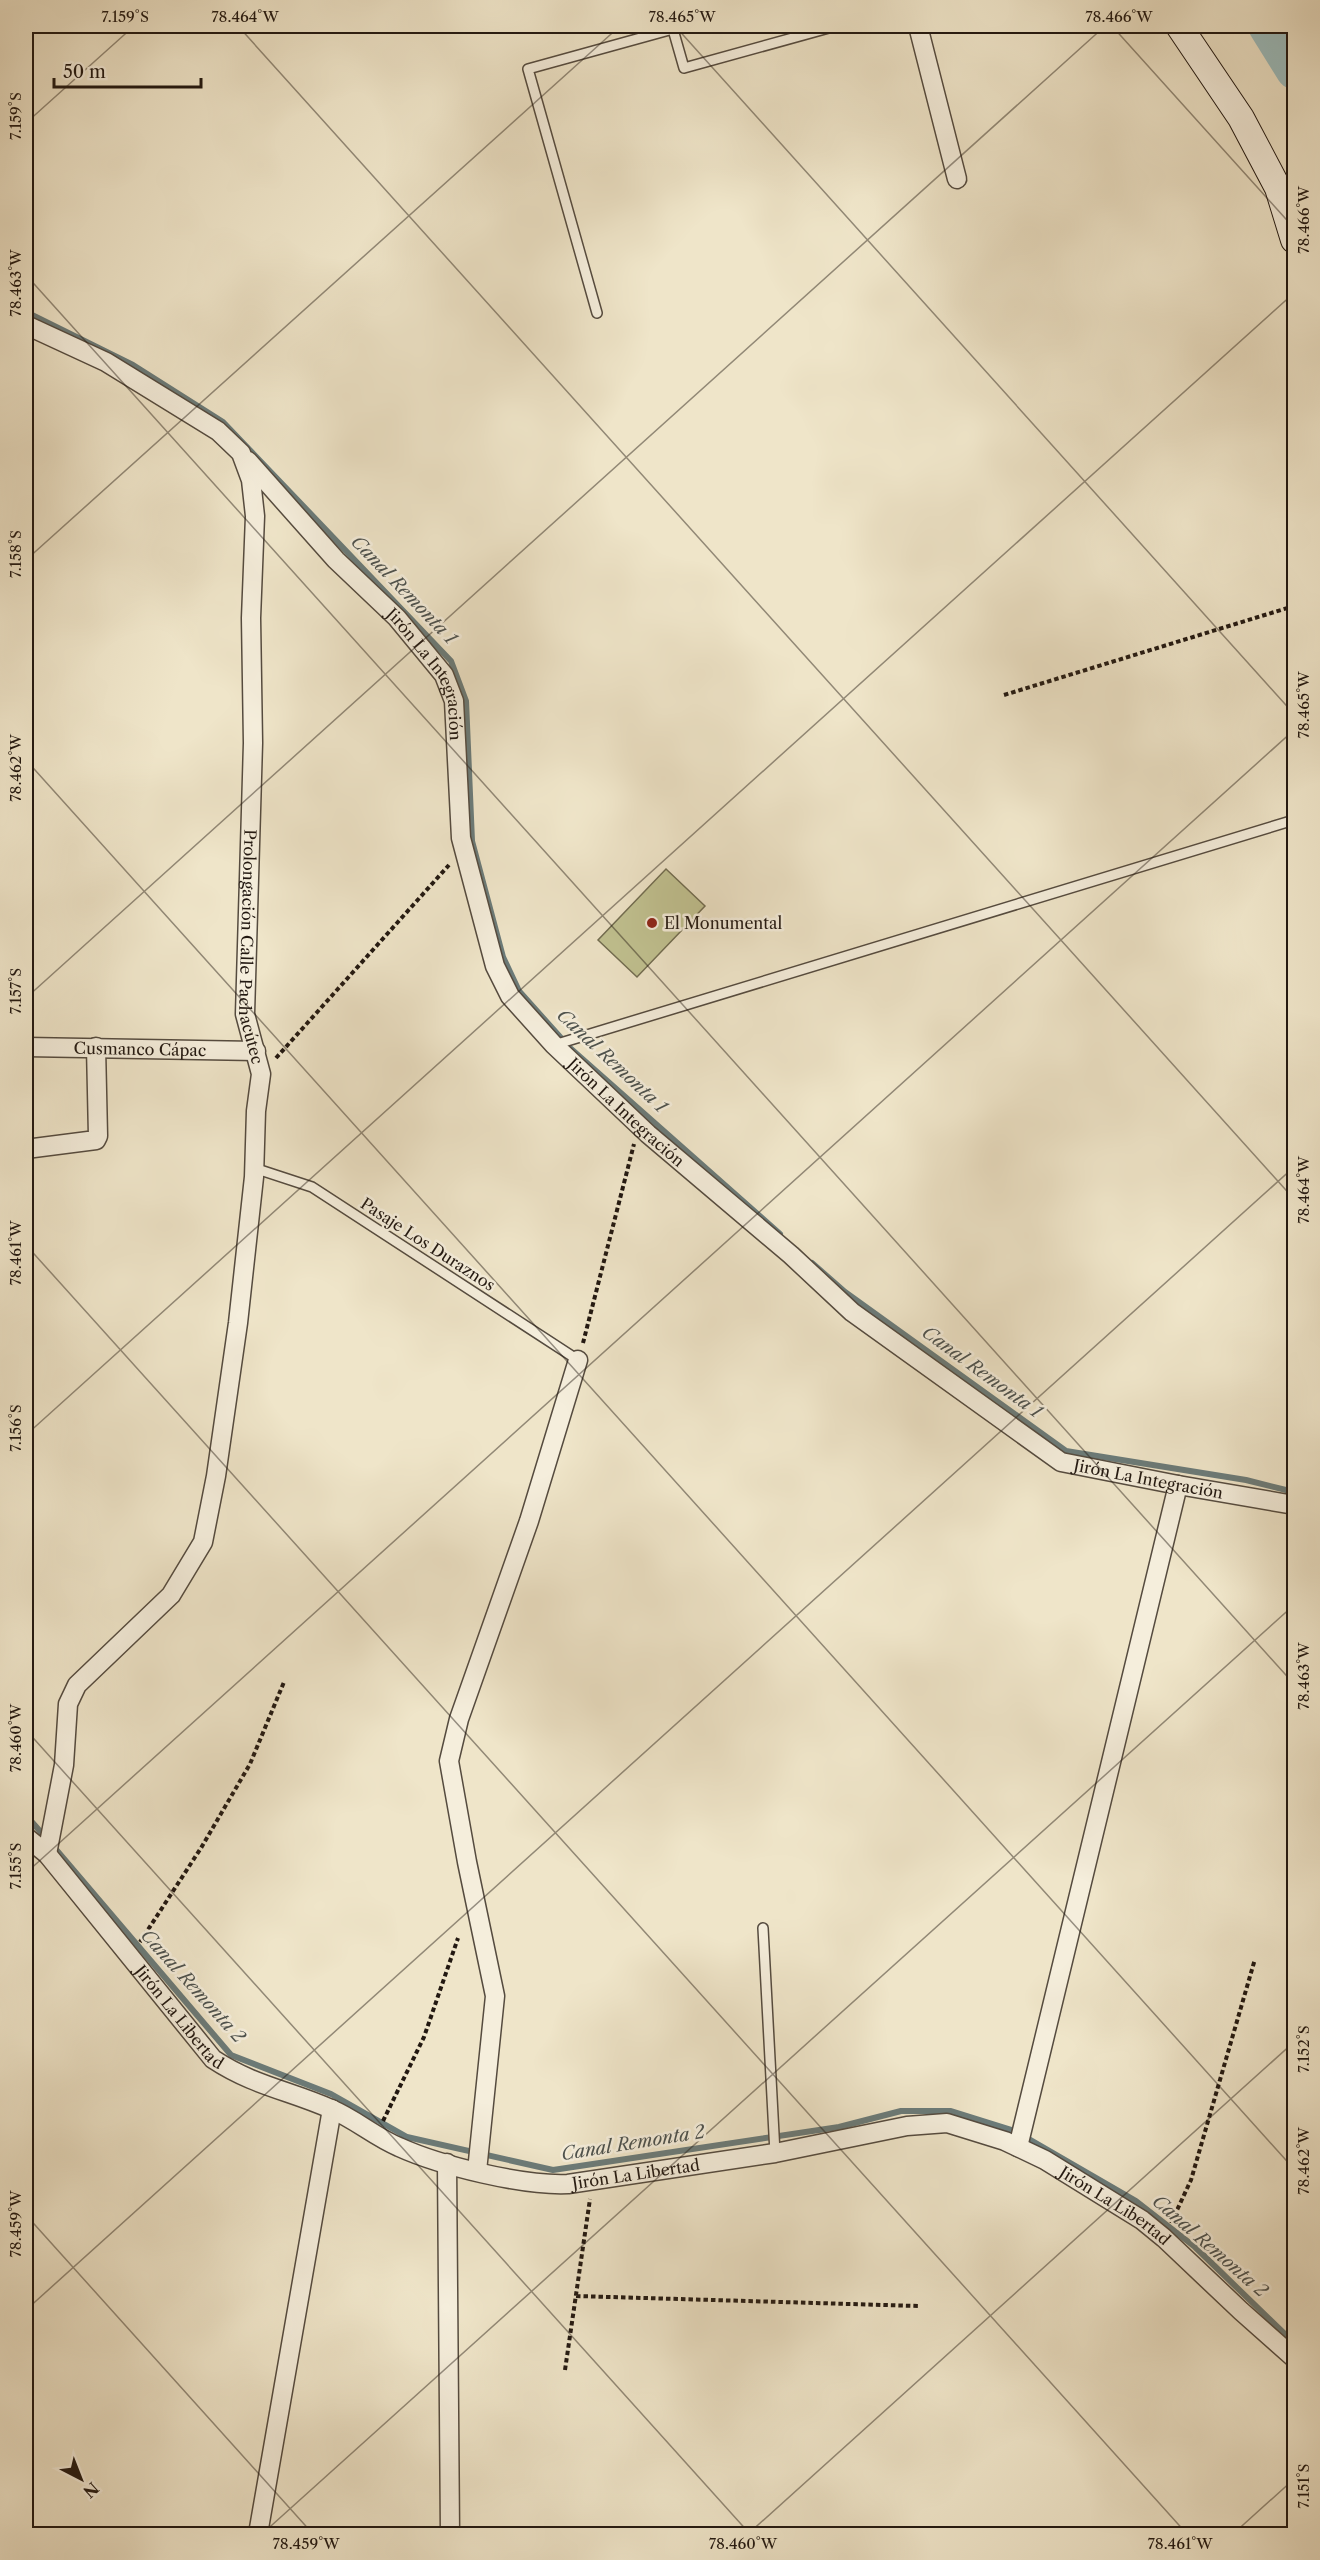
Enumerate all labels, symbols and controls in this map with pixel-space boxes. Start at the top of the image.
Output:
text: 7.159°S [101,7,149,26]
text: 78.464°W [211,7,279,26]
text: 78.465°W [648,7,716,26]
text: 78.466°W [1085,7,1153,26]
scale bar [54,51,201,89]
text: 50 m [63,61,106,83]
text: 7.159°S [6,92,25,140]
text: 78.466°W [1294,186,1313,254]
text: 78.463°W [6,249,25,317]
text: 7.158°S [6,530,25,578]
water label: Canal Remonta 1 [347,531,462,650]
street label: Jirón La Integración [380,601,466,741]
text: 78.465°W [1294,671,1313,739]
text: 78.462°W [6,734,25,802]
street label: Prolongación Calle Pachacútec [235,829,268,1066]
place label: El Monumental [664,913,782,933]
marker: El Monumental [645,916,659,930]
text: 7.157°S [6,968,25,1014]
water label: Canal Remonta 1 [552,1004,672,1118]
street label: Cusmanco Cápac [74,1038,206,1060]
street label: Jirón La Integración [562,1051,689,1171]
text: 78.464°W [1294,1156,1313,1224]
street label: Pasaje Los Duraznos [357,1193,499,1295]
text: 78.461°W [6,1220,25,1286]
water label: Canal Remonta 1 [918,1321,1047,1423]
text: 7.156°S [6,1404,25,1452]
street label: Jirón La Integración [1069,1454,1225,1503]
text: 78.463°W [1294,1642,1313,1710]
text: 78.460°W [6,1703,25,1772]
text: 7.155°S [6,1842,25,1890]
water label: Canal Remonta 2 [136,1925,250,2048]
street label: Jirón La Libertad [129,1959,228,2073]
text: 7.152°S [1294,2025,1313,2073]
water label: Canal Remonta 2 [560,2121,707,2165]
text: 78.462°W [1294,2127,1313,2195]
street label: Jirón La Libertad [568,2154,701,2194]
street label: Jirón La Libertad [1053,2160,1175,2249]
text: 78.459°W [6,2190,25,2258]
water label: Canal Remonta 2 [1148,2190,1272,2302]
north arrow [51,2449,111,2509]
text: 7.151°S [1294,2463,1313,2509]
text: N [79,2478,103,2502]
text: 78.459°W [272,2534,340,2553]
text: 78.460°W [709,2534,778,2553]
text: 78.461°W [1147,2534,1213,2553]

